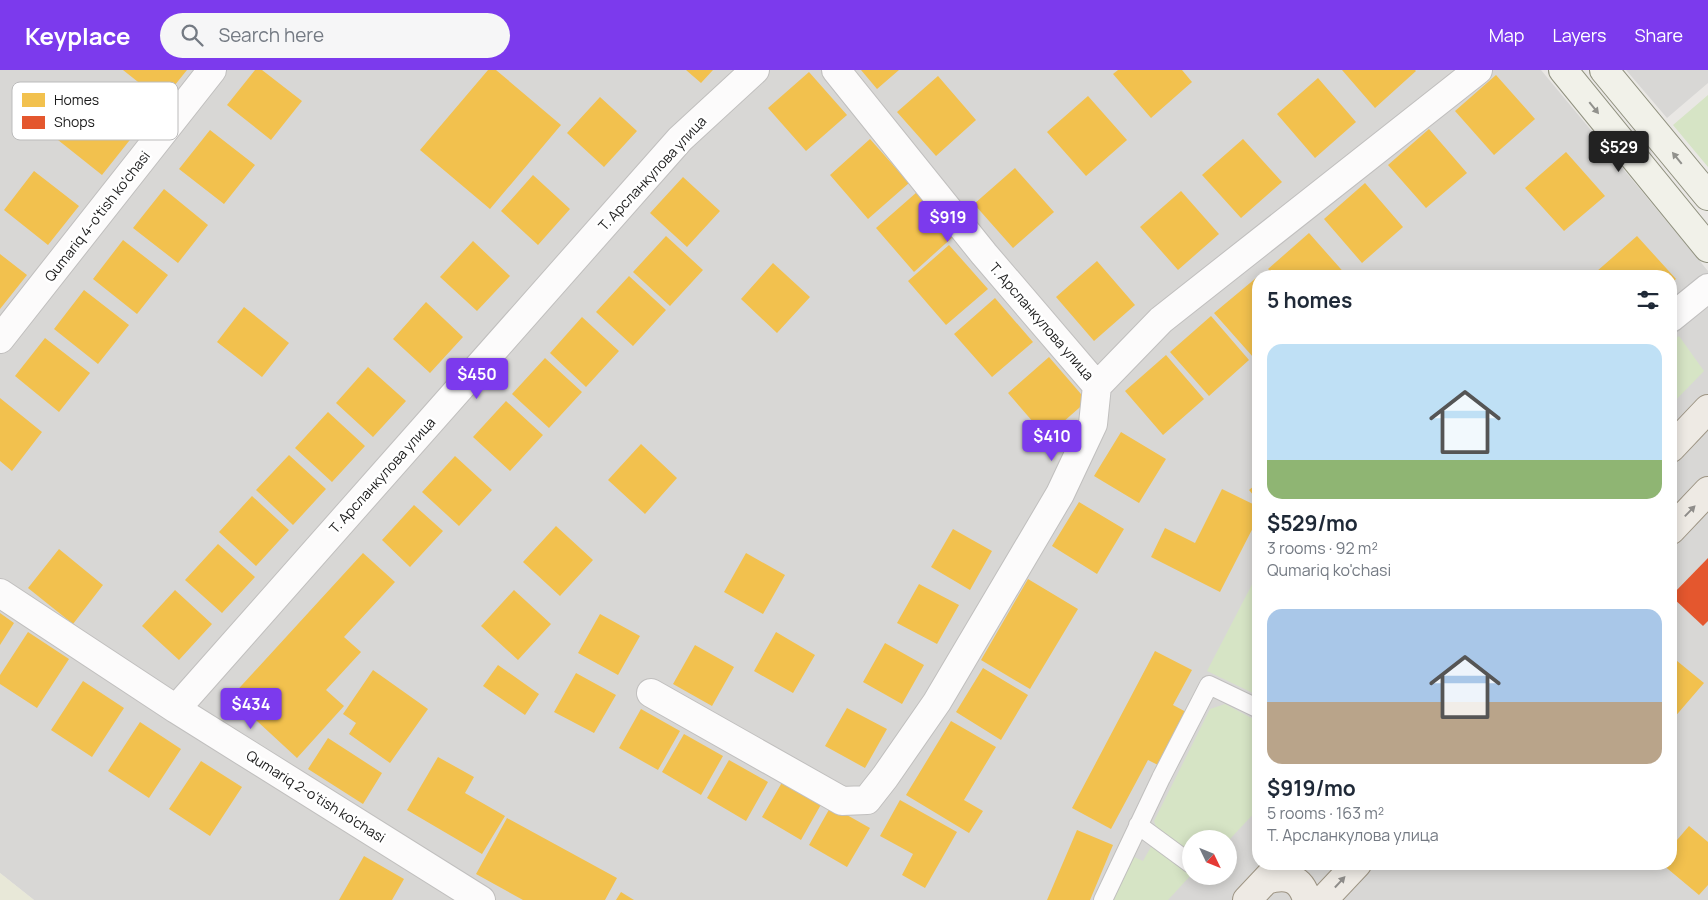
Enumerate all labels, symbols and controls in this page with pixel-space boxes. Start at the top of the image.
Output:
search box [160,13,510,58]
text: Keyplace [25,19,130,52]
icon: search [178,21,206,49]
text: Search here [218,22,324,48]
text: Map [1489,23,1524,47]
text: Layers [1552,23,1606,47]
text: Share [1634,23,1683,47]
legend [12,82,178,140]
text: Homes [54,90,99,109]
one-way arrow [1588,101,1599,114]
text: Shops [54,112,95,131]
street label: Т. Арсланкулова улица [594,112,710,234]
pin: $529 [1589,131,1649,173]
text: $529 [1600,136,1638,158]
street label: Qumariq 4-o'tish ko'chasi [40,147,154,285]
one-way arrow [1672,152,1683,164]
pin: $919 [918,200,978,243]
text: $919 [930,206,966,228]
street label: Т. Арсланкулова улица [986,258,1098,384]
text: 5 homes [1267,286,1352,314]
icon: filters [1634,286,1662,314]
pin: $450 [447,358,507,400]
text: $450 [457,363,497,385]
icon: home [1420,377,1510,467]
street label: Т. Арсланкулова улица [325,413,439,537]
pin: $410 [1022,420,1082,462]
text: $410 [1033,425,1071,447]
one-way arrow [1684,505,1696,517]
text: $529/mo [1267,509,1358,537]
text: 3 rooms · 92 m² [1267,537,1378,559]
text: Qumariq ko'chasi [1267,559,1391,581]
icon: home [1420,642,1510,732]
pin: $434 [221,688,281,730]
text: $434 [232,693,270,715]
street label: Qumariq 2-o'tish ko'chasi [243,745,389,847]
text: $919/mo [1267,774,1356,802]
text: 5 rooms · 163 m² [1267,802,1384,824]
text: Т. Арсланкулова улица [1267,824,1439,846]
north arrow [1182,830,1238,885]
map controls [1182,830,1237,885]
one-way arrow [1334,876,1346,888]

